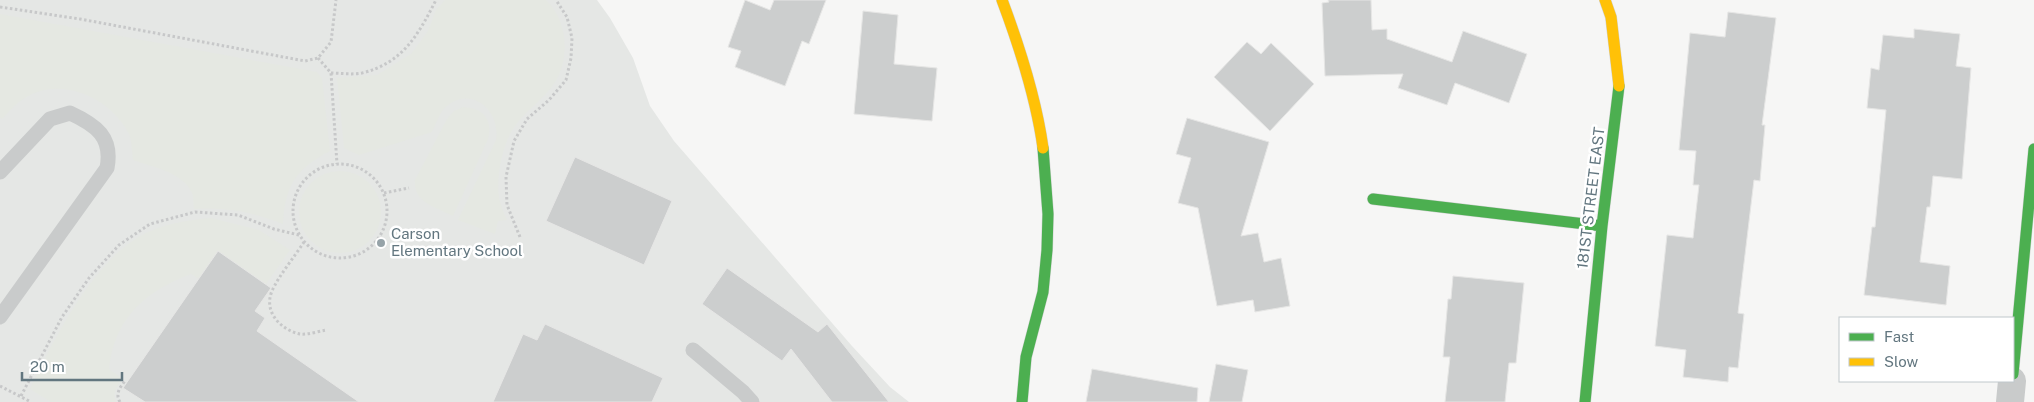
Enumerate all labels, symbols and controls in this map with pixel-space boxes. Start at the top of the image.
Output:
street label: 181ST STREET EAST [1573,126,1608,270]
place label: Carson Elementary School [391,225,523,259]
marker: Carson Elementary School [375,237,387,249]
legend [1839,317,2014,382]
text: Fast [1884,328,1914,345]
scale bar [22,350,122,382]
text: Slow [1884,353,1919,370]
text: 20 m [30,358,65,375]

